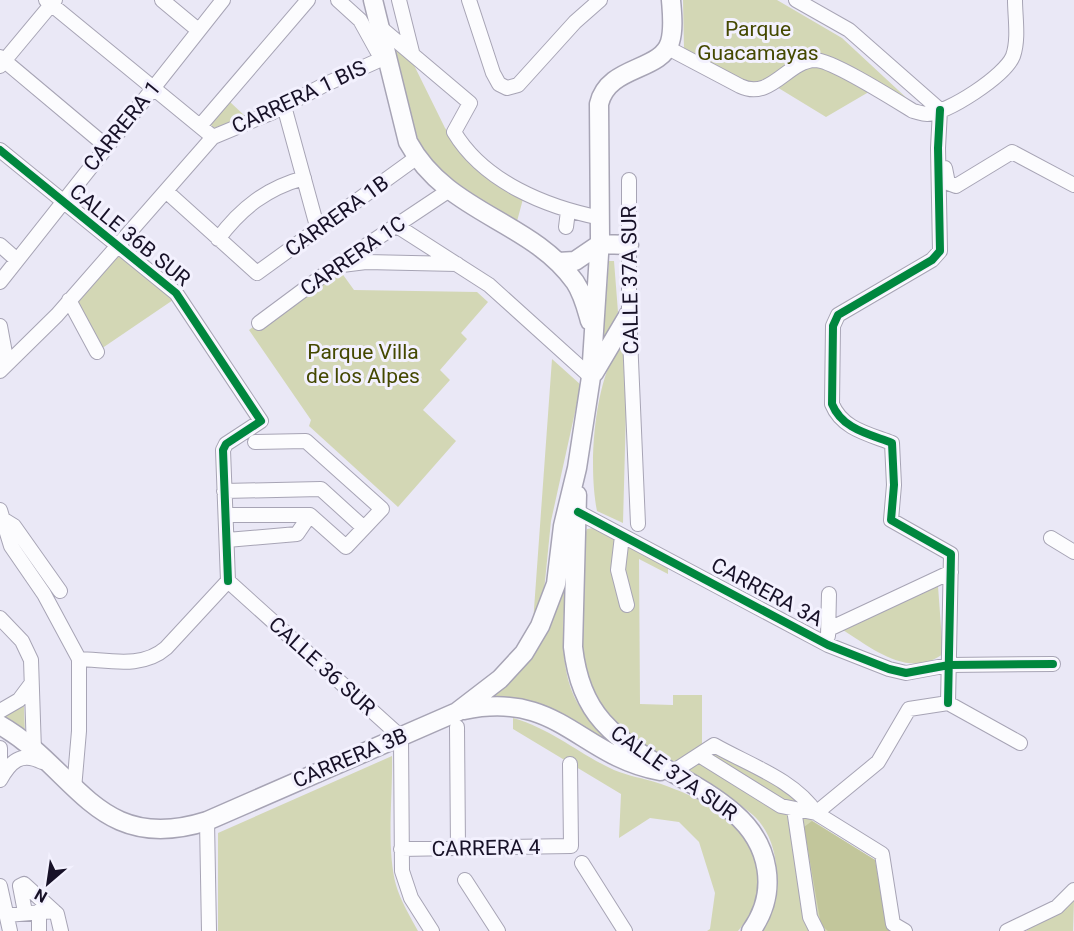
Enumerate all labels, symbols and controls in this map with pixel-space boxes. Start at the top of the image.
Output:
park label: Parque Guacamayas [697,17,819,65]
street label: CARRERA 1 BIS [228,55,370,139]
street label: CARRERA 1 [78,76,166,176]
street label: CARRERA 1B [281,170,393,262]
street label: CALLE 36B SUR [65,179,195,291]
street label: CALLE 37A SUR [617,205,643,355]
street label: CARRERA 1C [296,211,410,301]
park label: Parque Villa de los Alpes [306,340,420,388]
street label: CARRERA 3A [707,553,827,631]
street label: CALLE 36 SUR [264,612,380,720]
street label: CALLE 37A SUR [606,721,742,826]
street label: CARRERA 3B [289,723,411,793]
street label: CARRERA 4 [431,835,541,861]
north arrow [18,853,78,913]
text: N [31,885,51,907]

